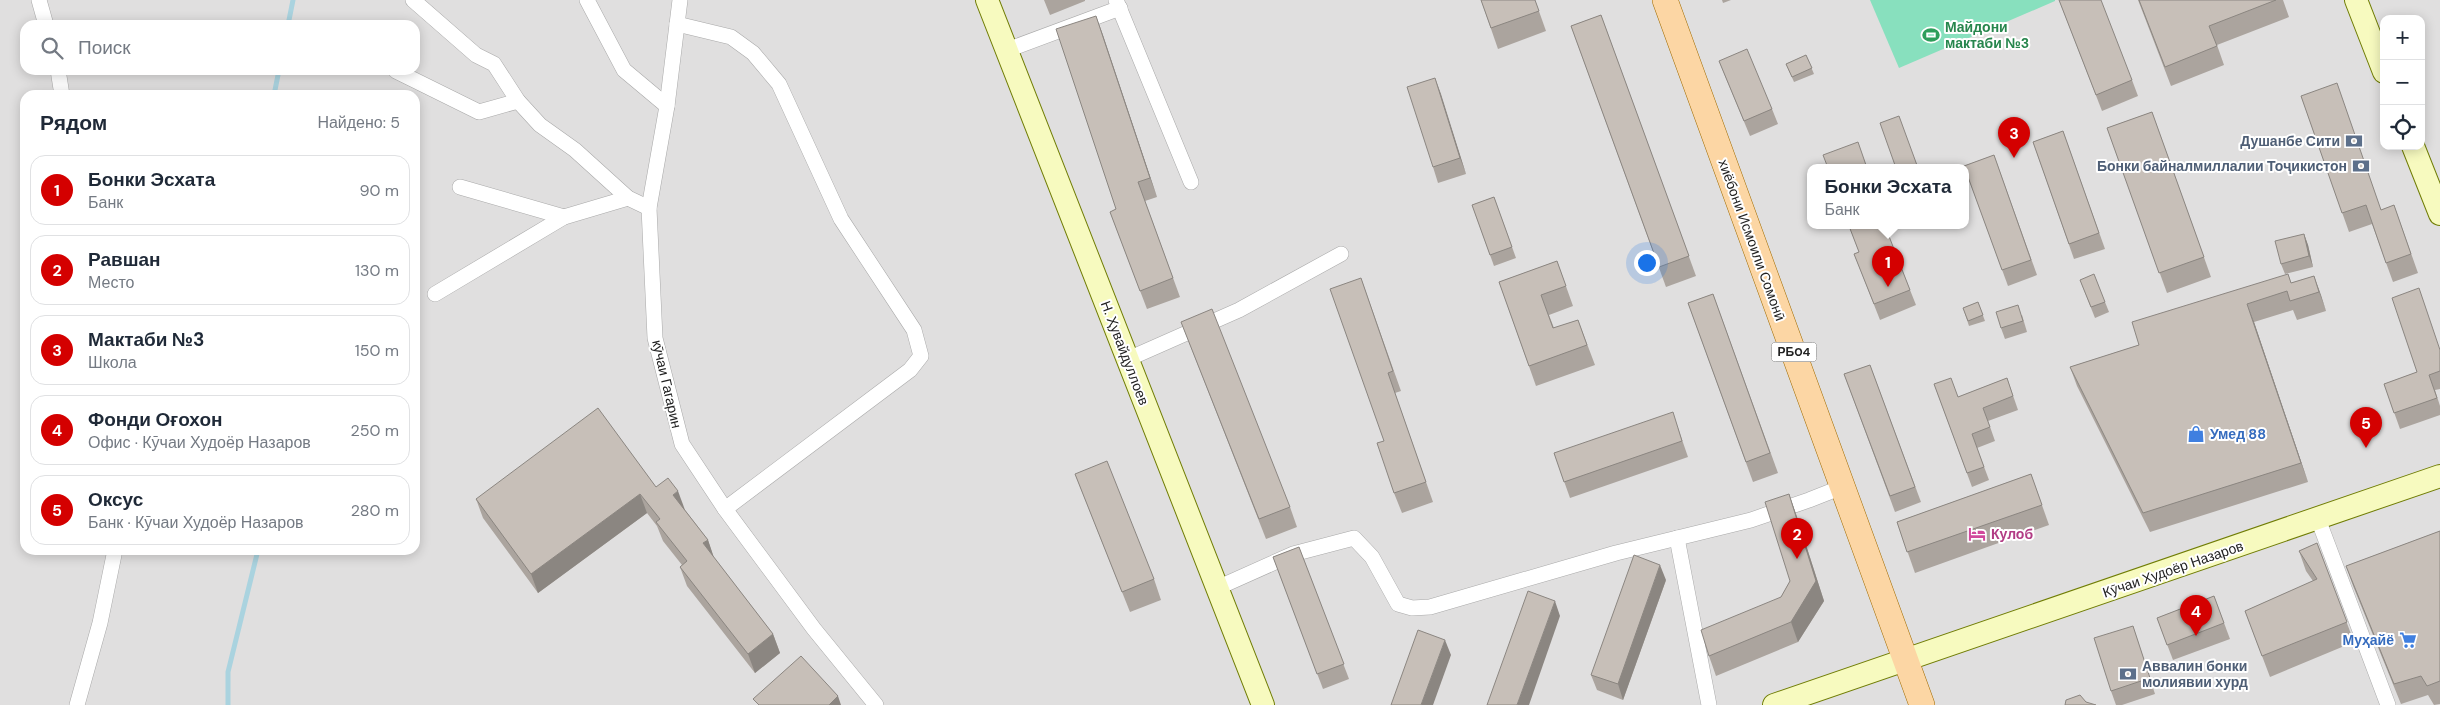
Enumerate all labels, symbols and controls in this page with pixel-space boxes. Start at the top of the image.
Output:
map controls [2380,15,2425,150]
button: + [2380,15,2425,60]
place label: Майдони мактаби №3 [1945,18,2029,52]
search box [20,20,420,75]
sports icon: Майдони мактаби №3 [1921,25,1941,45]
icon: search [38,34,66,62]
text: Поиск [78,35,131,60]
button: − [2380,60,2425,105]
button: locate [2380,105,2425,150]
text: Рядом [40,109,107,137]
text: Найдено: 5 [317,112,400,133]
pin: 3 [1998,117,2030,158]
bank icon: Душанбе Сити [2344,131,2364,151]
place label: Душанбе Сити [2240,132,2340,150]
bank icon: Бонки байналмиллалии Тоҷикистон [2351,156,2371,176]
street label: хиёбони Исмоили Сомонӣ [1714,157,1790,323]
place label: Бонки байналмиллалии Тоҷикистон [2097,157,2347,175]
popup [1807,164,1969,229]
text: Бонки Эсхата [88,167,215,192]
text: Бонки Эсхата [1824,174,1952,199]
text: 1 [54,180,60,201]
text: 90 m [359,180,399,201]
text: Банк [88,192,123,213]
text: Банк [1824,199,1860,220]
pin: 1 [1872,246,1904,287]
text: Равшан [88,247,161,272]
your location [1634,250,1660,276]
text: 2 [52,260,62,281]
text: 130 m [355,260,399,281]
text: Место [88,272,134,293]
street label: Н. Ҳувайдуллоев [1097,298,1153,408]
text: Мактаби №3 [88,327,205,352]
street label: кӯчаи Гагарин [648,338,686,430]
text: 3 [52,340,62,361]
text: 150 m [355,340,399,361]
road number: РБ04 [1772,342,1816,362]
text: Школа [88,352,137,373]
text: Фонди Оғохон [88,407,223,432]
pin: 5 [2350,407,2382,448]
text: 4 [52,420,62,441]
text: 250 m [351,420,399,441]
shop icon: Умед 88 [2186,424,2206,444]
place label: Умед 88 [2210,425,2266,443]
text: Офис · Кӯчаи Худоёр Назаров [88,432,311,453]
text: Оксус [88,487,143,512]
text: 5 [52,500,62,521]
text: 280 m [351,500,399,521]
text: Банк · Кӯчаи Худоёр Назаров [88,512,304,533]
pin: 2 [1781,518,1813,559]
hotel icon: Кулоб [1967,524,1987,544]
place label: Кулоб [1991,525,2033,543]
street label: Кӯчаи Худоёр Назаров [2100,536,2246,602]
pin: 4 [2180,595,2212,636]
supermarket icon: Муҳайё [2398,630,2418,650]
place label: Муҳайё [2343,631,2394,649]
place label: Аввалин бонки молиявии хурд [2142,657,2248,691]
bank icon: Аввалин бонки молиявии хурд [2118,664,2138,684]

